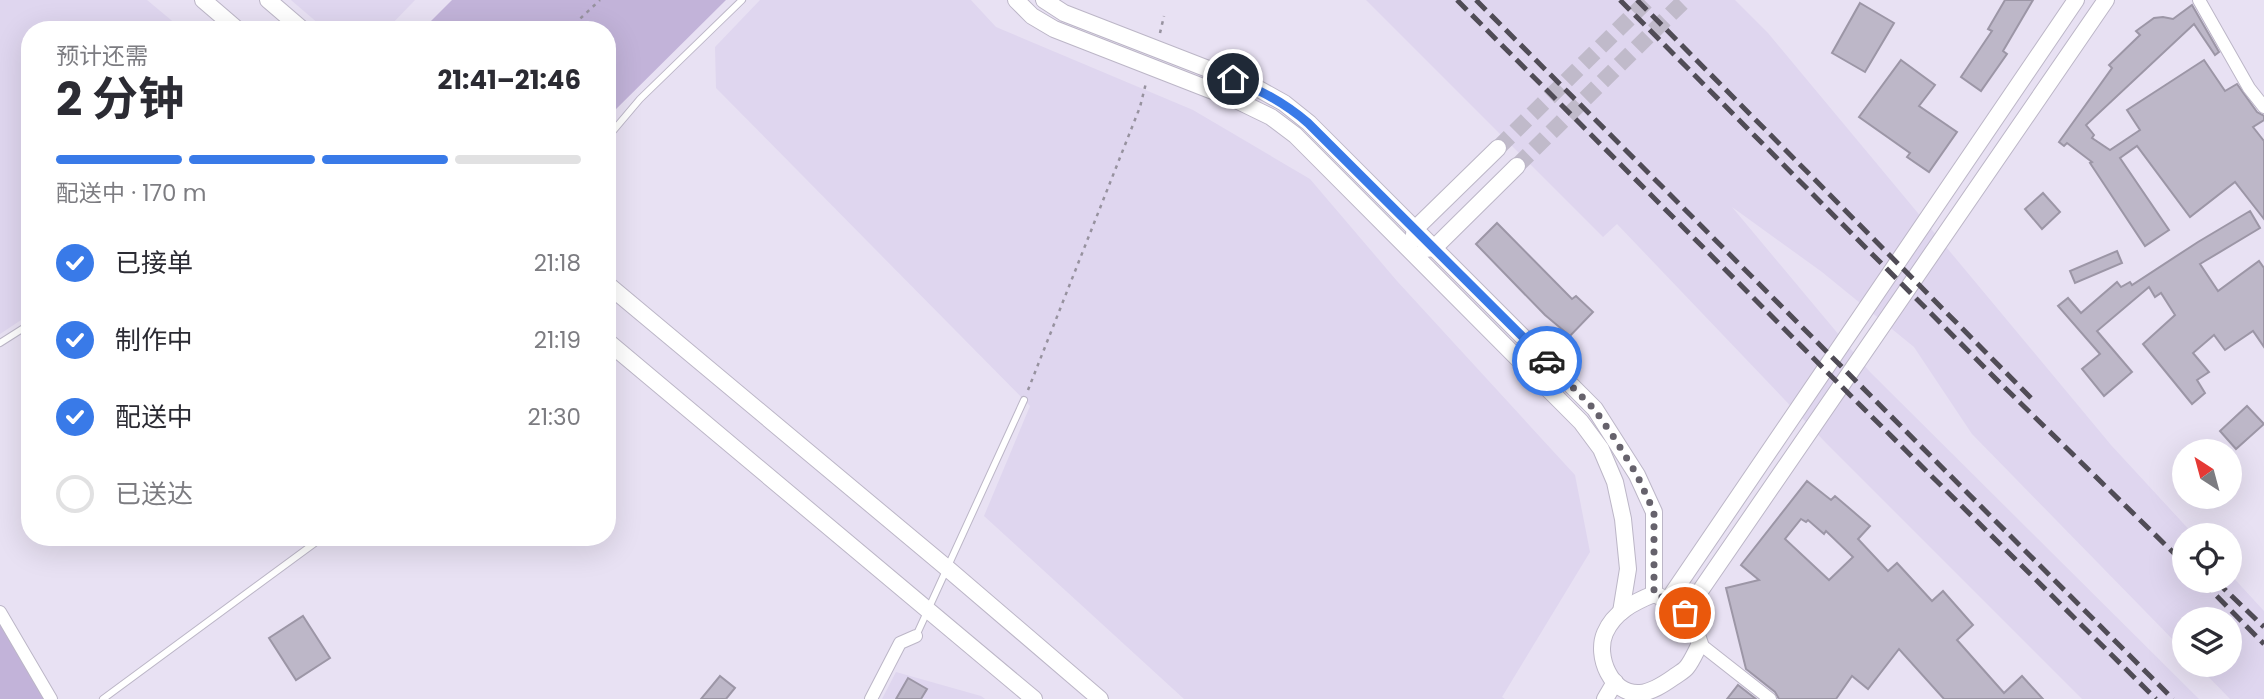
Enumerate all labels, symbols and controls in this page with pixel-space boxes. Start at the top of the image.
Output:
text: 预计还需 [56,40,148,72]
pin [1203,49,1263,109]
icon: home [1214,60,1252,98]
text: 21:41–21:46 [437,62,581,98]
text: 2 分钟 [56,67,184,131]
text: 配送中 · 170 m [56,177,206,209]
icon: check [56,244,94,282]
text: 已接单 [115,245,193,281]
text: 21:18 [534,247,581,279]
icon: check [56,321,94,359]
text: 制作中 [115,322,193,358]
text: 21:19 [534,324,581,356]
courier [1512,326,1582,396]
icon: car [1528,342,1566,380]
icon: check [56,398,94,436]
text: 配送中 [115,399,193,435]
text: 21:30 [528,401,581,433]
north arrow [2172,439,2242,509]
map controls [2172,439,2242,677]
text: 已送达 [115,476,193,512]
button: locate [2172,523,2242,593]
pin [1655,583,1715,643]
icon: bag [1666,594,1704,632]
button: layers [2172,607,2242,677]

